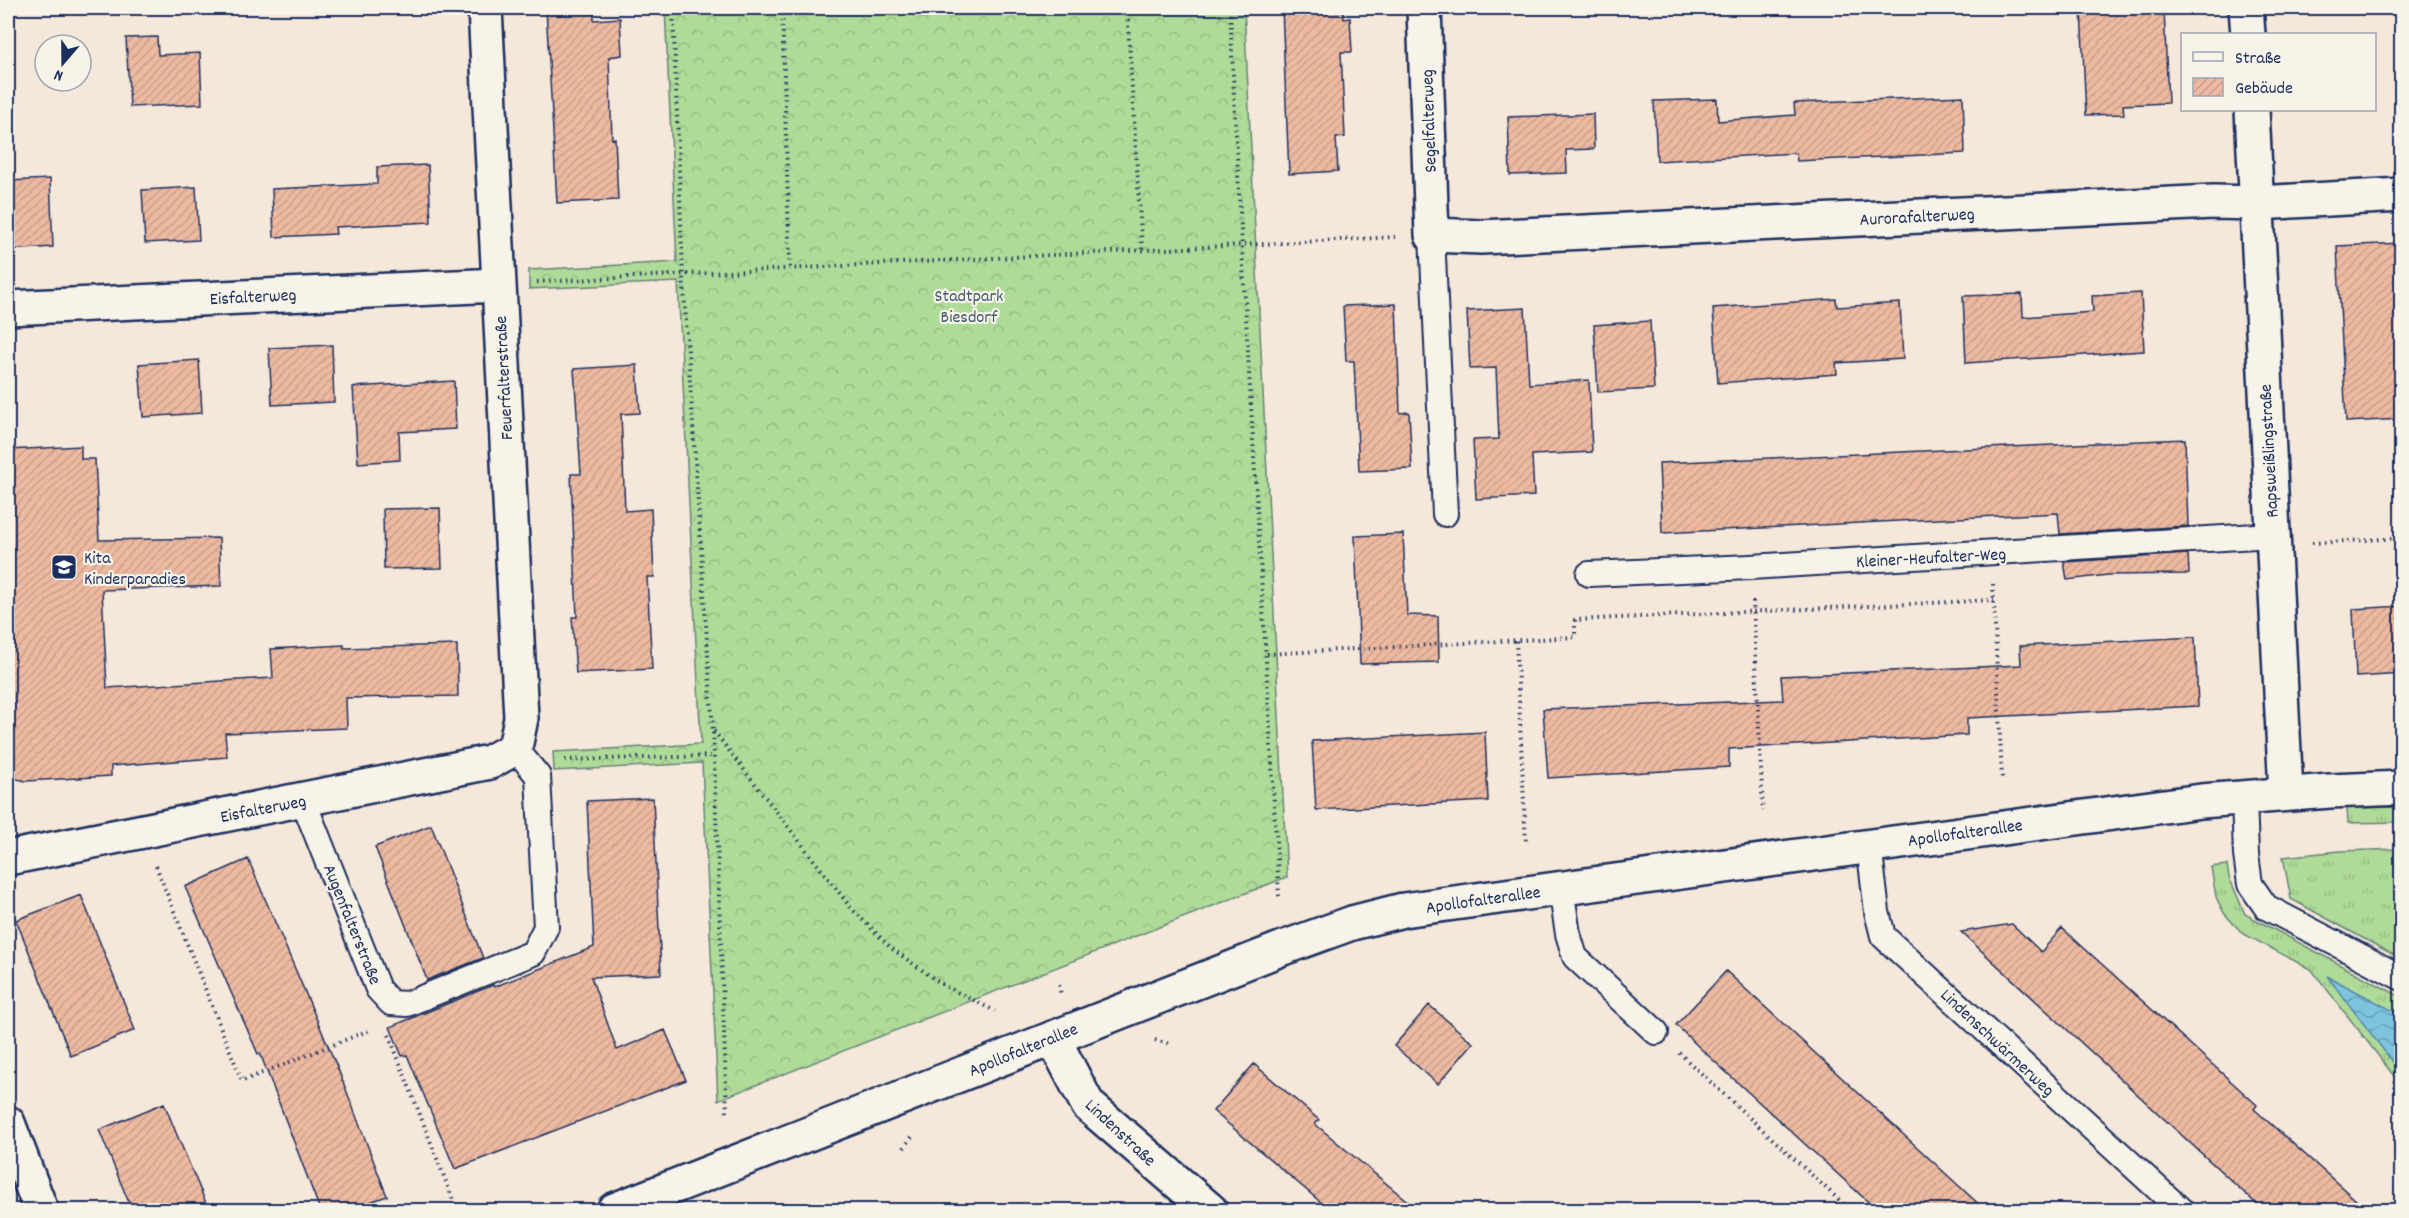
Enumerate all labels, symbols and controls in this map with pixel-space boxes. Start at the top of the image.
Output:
north arrow [33,33,93,93]
legend [2181,33,2376,111]
text: Straße [2235,47,2281,72]
text: N [51,63,66,87]
street label: Segelfalterweg [1416,69,1445,173]
text: Gebäude [2235,77,2293,102]
street label: Aurorafalterweg [1859,203,1975,234]
street label: Eisfalterweg [209,284,297,313]
park label: Stadtpark Biesdorf [935,285,1003,331]
street label: Feuerfalterstraße [490,315,521,441]
street label: Rapsweißlingstraße [2255,383,2286,518]
street label: Kleiner-Heufalter-Weg [1855,543,2007,576]
place label: Kita Kinderparadies [84,547,186,593]
school or university icon: Kita Kinderparadies [49,552,79,582]
street label: Eisfalterweg [219,790,309,831]
street label: Apollofalterallee [1906,814,2025,855]
street label: Augenfalterstraße [315,861,386,989]
street label: Apollofalterallee [1424,881,1543,922]
street label: Lindenschwärmerweg [1934,984,2059,1104]
street label: Apollofalterallee [966,1018,1082,1085]
street label: Lindenstraße [1078,1094,1161,1174]

